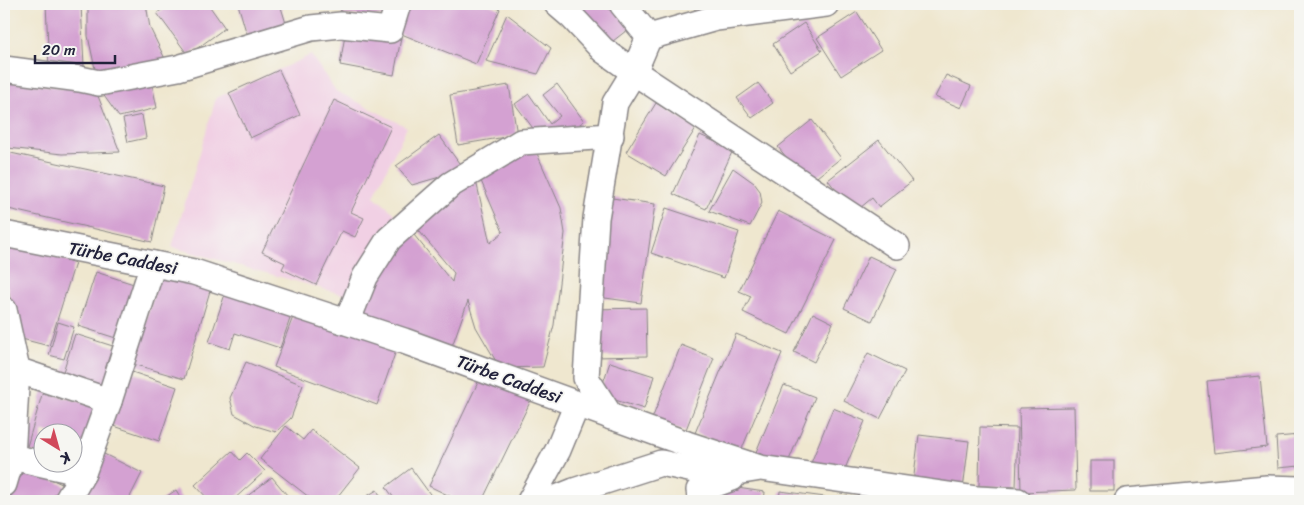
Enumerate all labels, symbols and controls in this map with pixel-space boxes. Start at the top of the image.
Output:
scale bar [35,32,115,64]
text: 20 m [42,37,76,63]
street label: Türbe Caddesi [66,232,181,284]
street label: Türbe Caddesi [452,345,567,413]
north arrow [32,422,82,472]
text: K [53,445,77,471]

